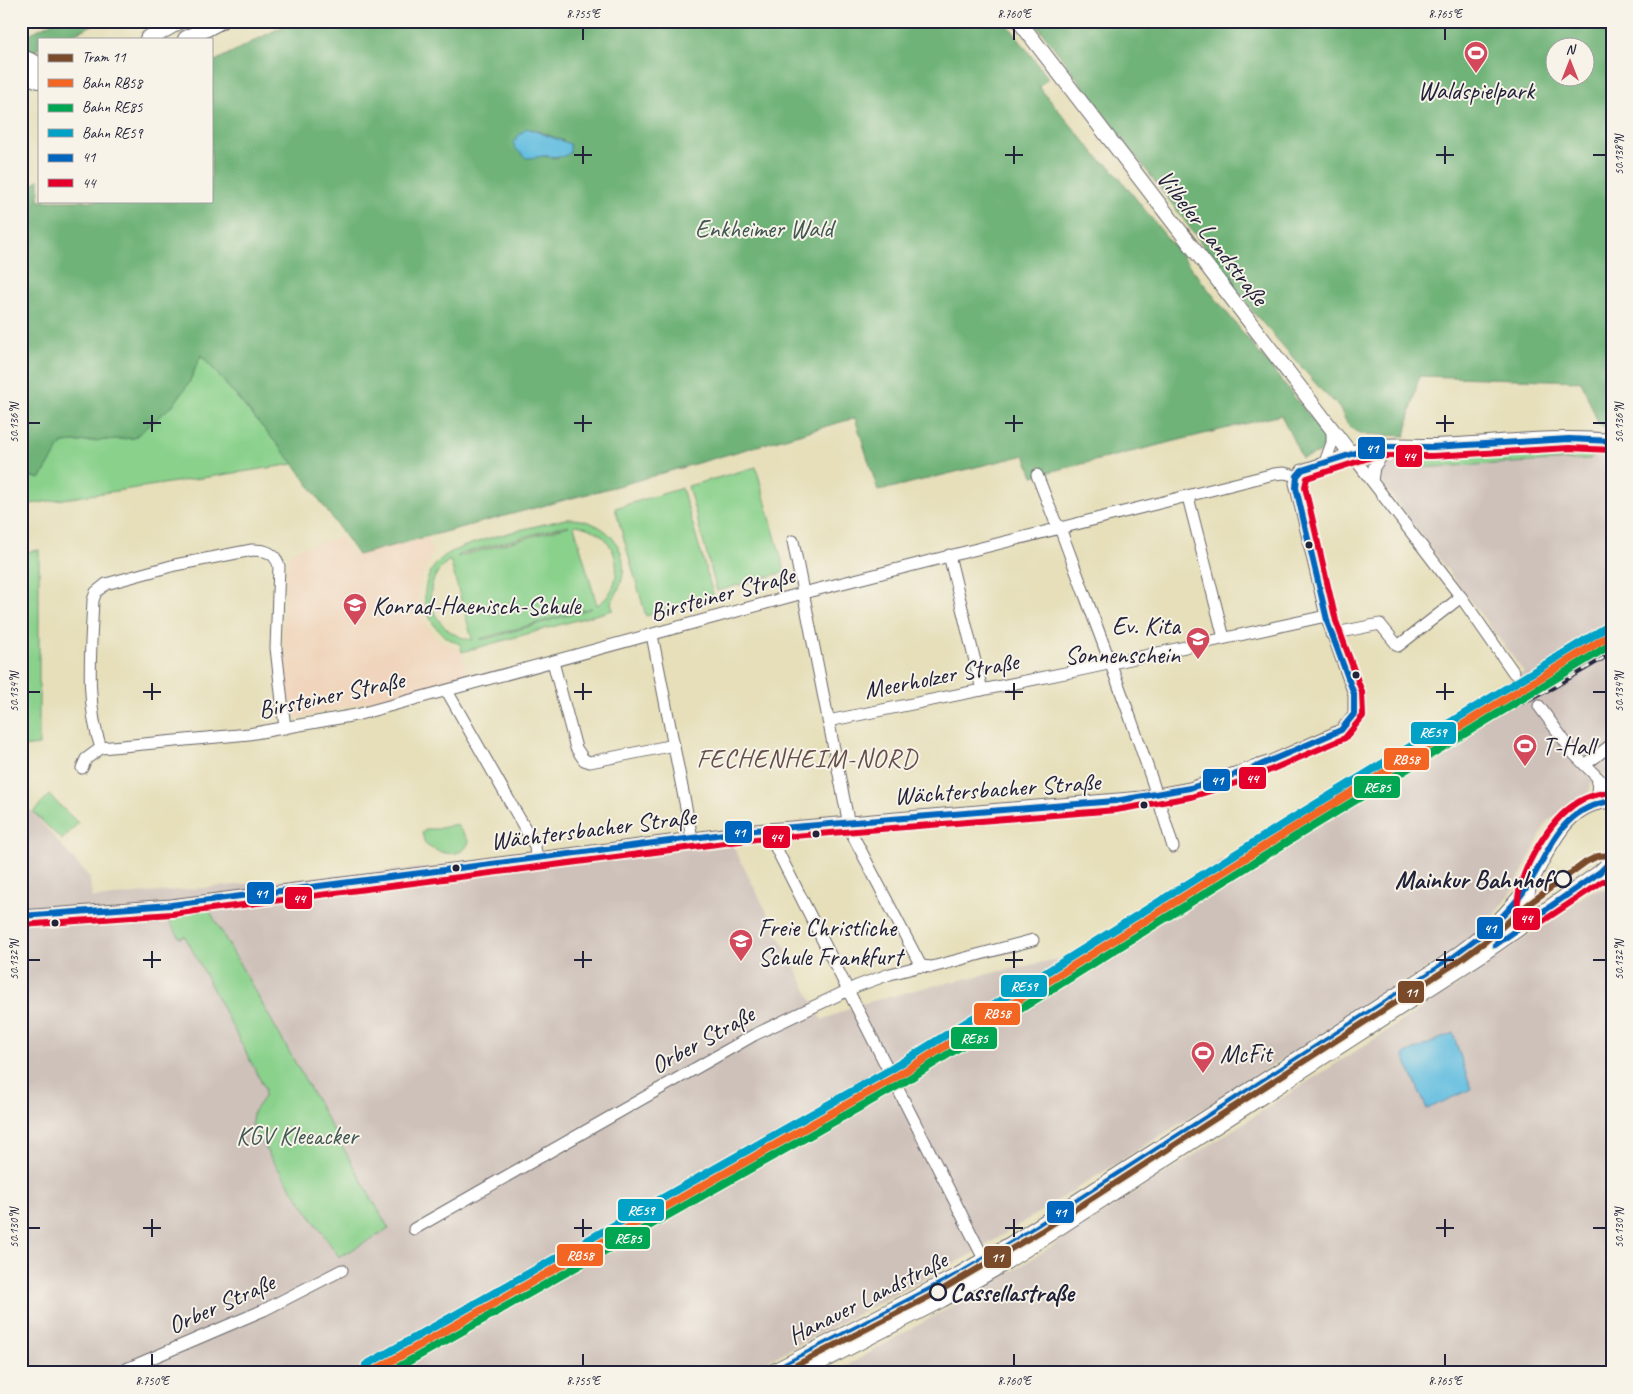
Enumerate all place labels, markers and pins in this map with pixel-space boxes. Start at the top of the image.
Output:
sports icon: Waldspielpark [1463,40,1489,74]
place label: Waldspielpark [1418,75,1536,107]
unlabelled marker [1304,540,1314,550]
place label: Konrad-Haenisch-Schule [372,590,582,622]
school or university icon: Konrad-Haenisch-Schule [342,592,368,626]
place label: Ev. Kita Sonnenschein [1065,610,1182,671]
school or university icon: Ev. Kita Sonnenschein [1185,626,1211,660]
unlabelled marker [1351,670,1361,680]
place label: T-Hall [1542,731,1600,763]
sports icon: T-Hall [1512,733,1538,767]
unlabelled marker [1139,800,1149,810]
unlabelled marker [811,829,821,839]
unlabelled marker [451,863,461,873]
place label: Mainkur Bahnhof [1395,864,1555,896]
marker: Mainkur Bahnhof [1554,870,1572,888]
place label: Freie Christliche Schule Frankfurt [758,912,906,973]
unlabelled marker [50,918,60,928]
school or university icon: Freie Christliche Schule Frankfurt [728,928,754,962]
place label: McFit [1220,1038,1274,1070]
sports icon: McFit [1190,1040,1216,1074]
place label: Cassellastraße [950,1277,1076,1309]
marker: Cassellastraße [929,1283,947,1301]

